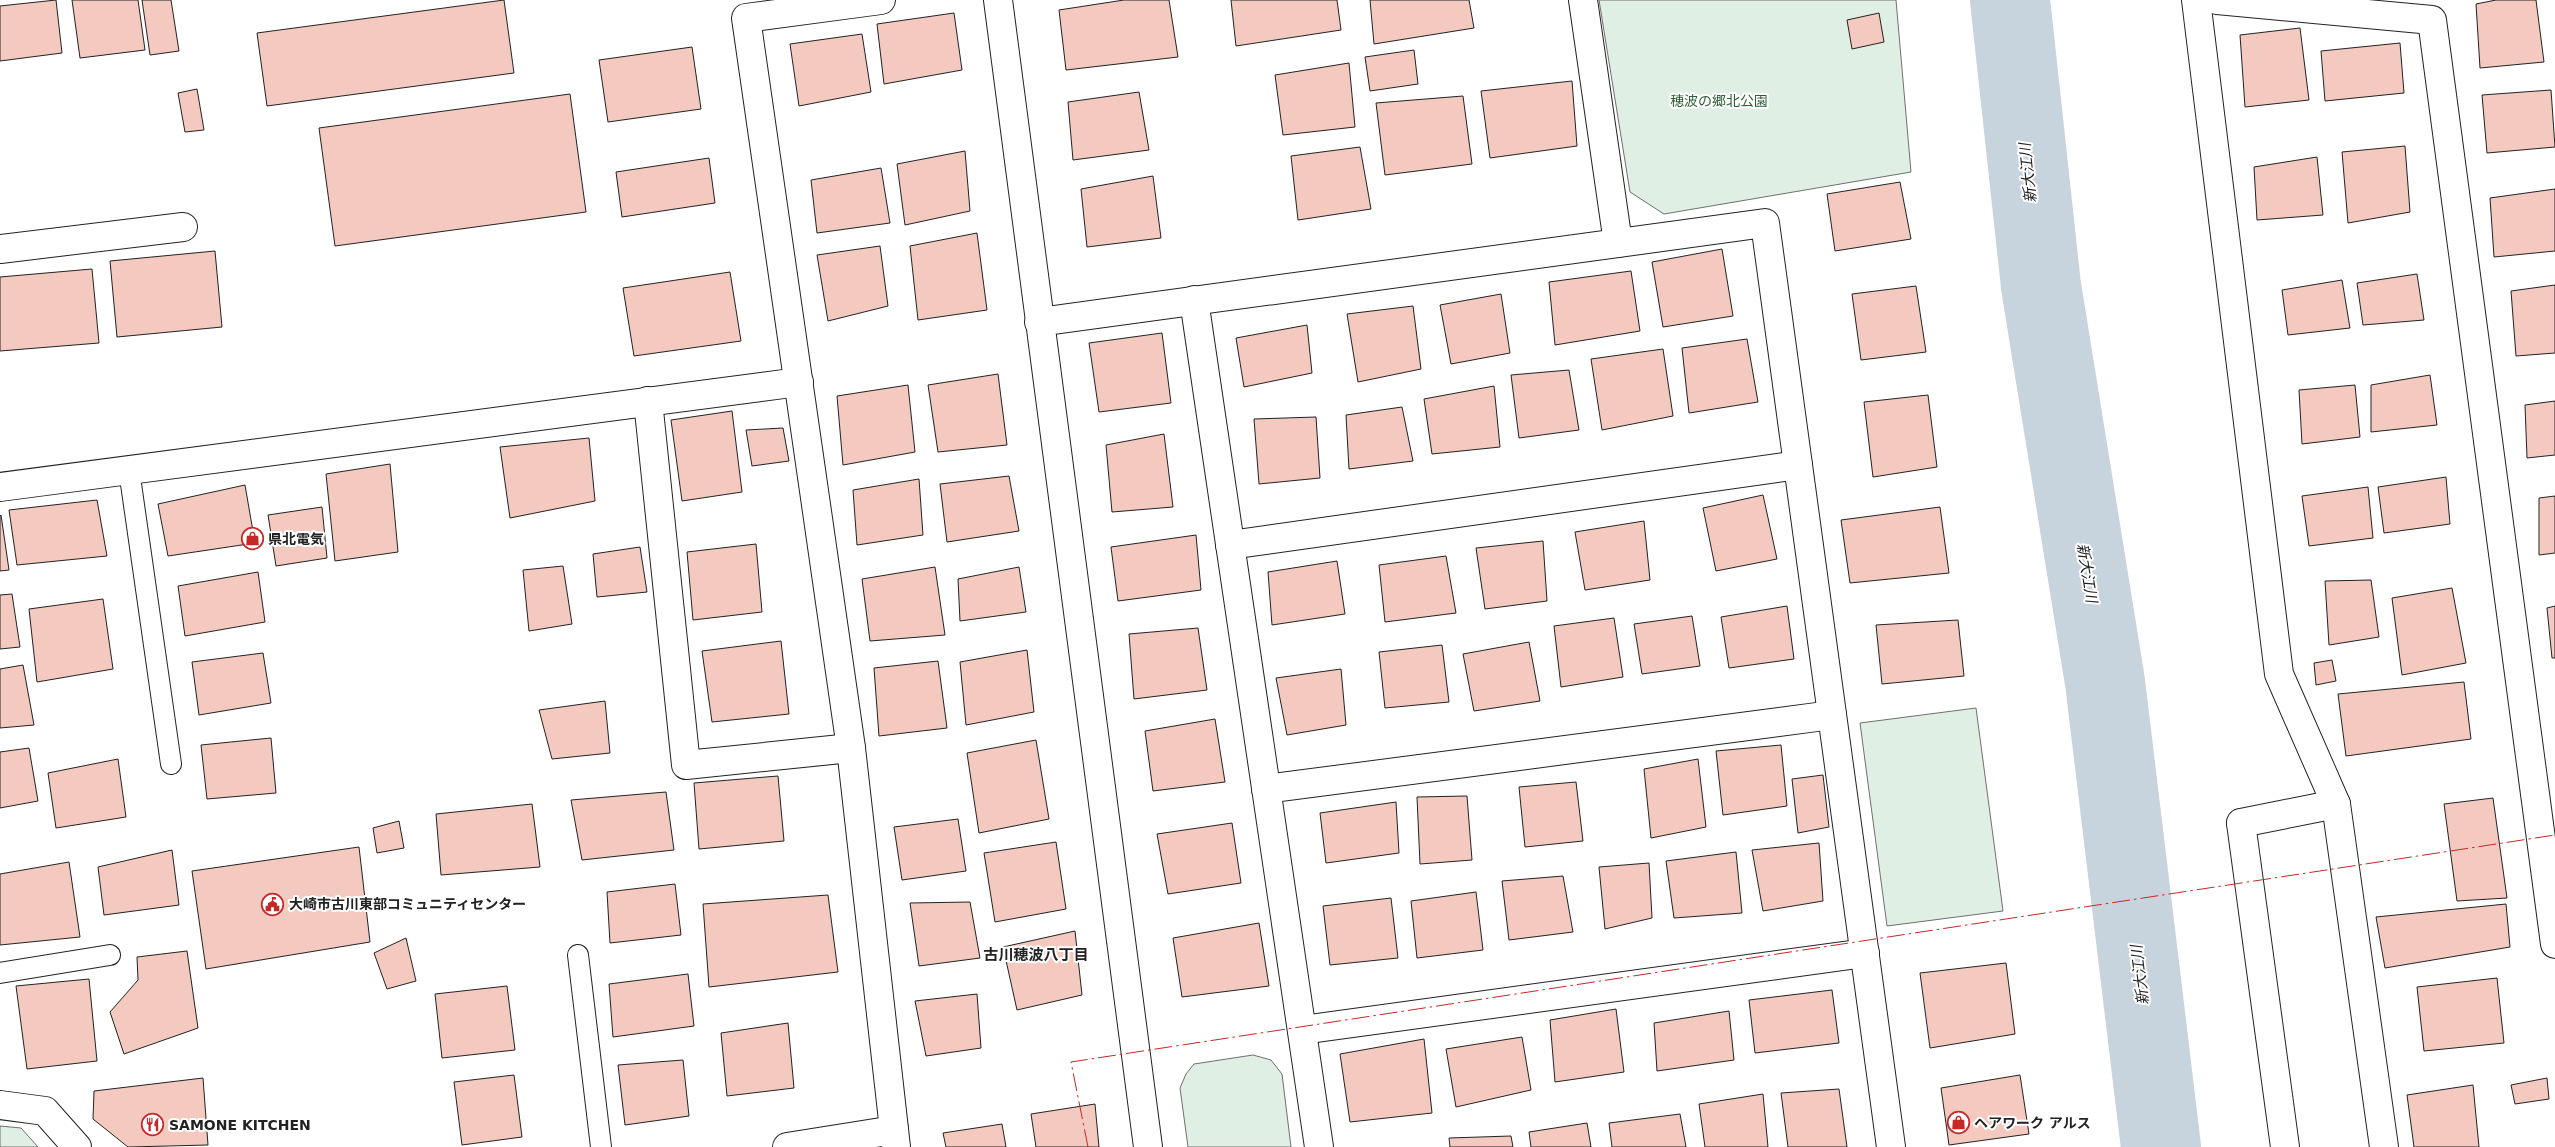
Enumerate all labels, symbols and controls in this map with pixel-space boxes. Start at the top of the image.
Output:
park label: 穂波の郷北公園 [1670,93,1768,109]
water label: 新大江川 [2016,140,2040,204]
shop icon: 県北電気 [240,527,264,551]
place label: 県北電気 [268,531,324,547]
water label: 新大江川 [2073,542,2101,606]
public building icon: 大崎市古川東部コミュニティセンター [261,892,285,916]
place label: 大崎市古川東部コミュニティセンター [289,896,526,912]
water label: 新大江川 [2127,942,2153,1006]
district label: 古川穂波八丁目 [983,946,1089,964]
shop icon: ヘアワーク アルス [1946,1111,1970,1135]
restaurant icon: SAMONE KITCHEN [141,1113,165,1137]
place label: ヘアワーク アルス [1974,1115,2091,1131]
place label: SAMONE KITCHEN [169,1117,311,1133]

